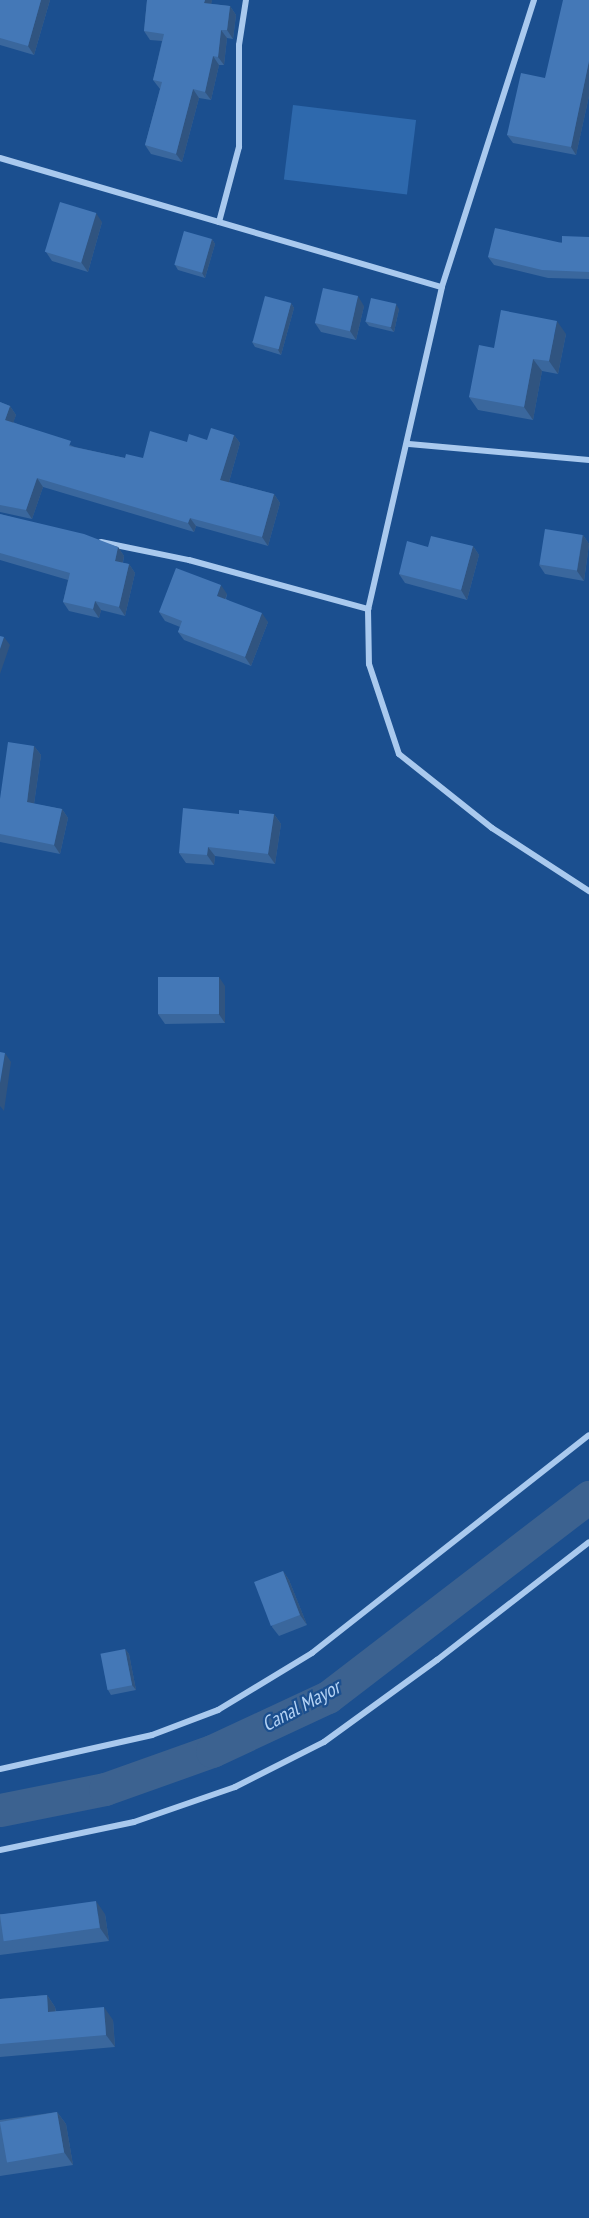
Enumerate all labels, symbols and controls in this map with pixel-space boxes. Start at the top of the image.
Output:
water label: Canal Mayor [258,1675,344,1737]

